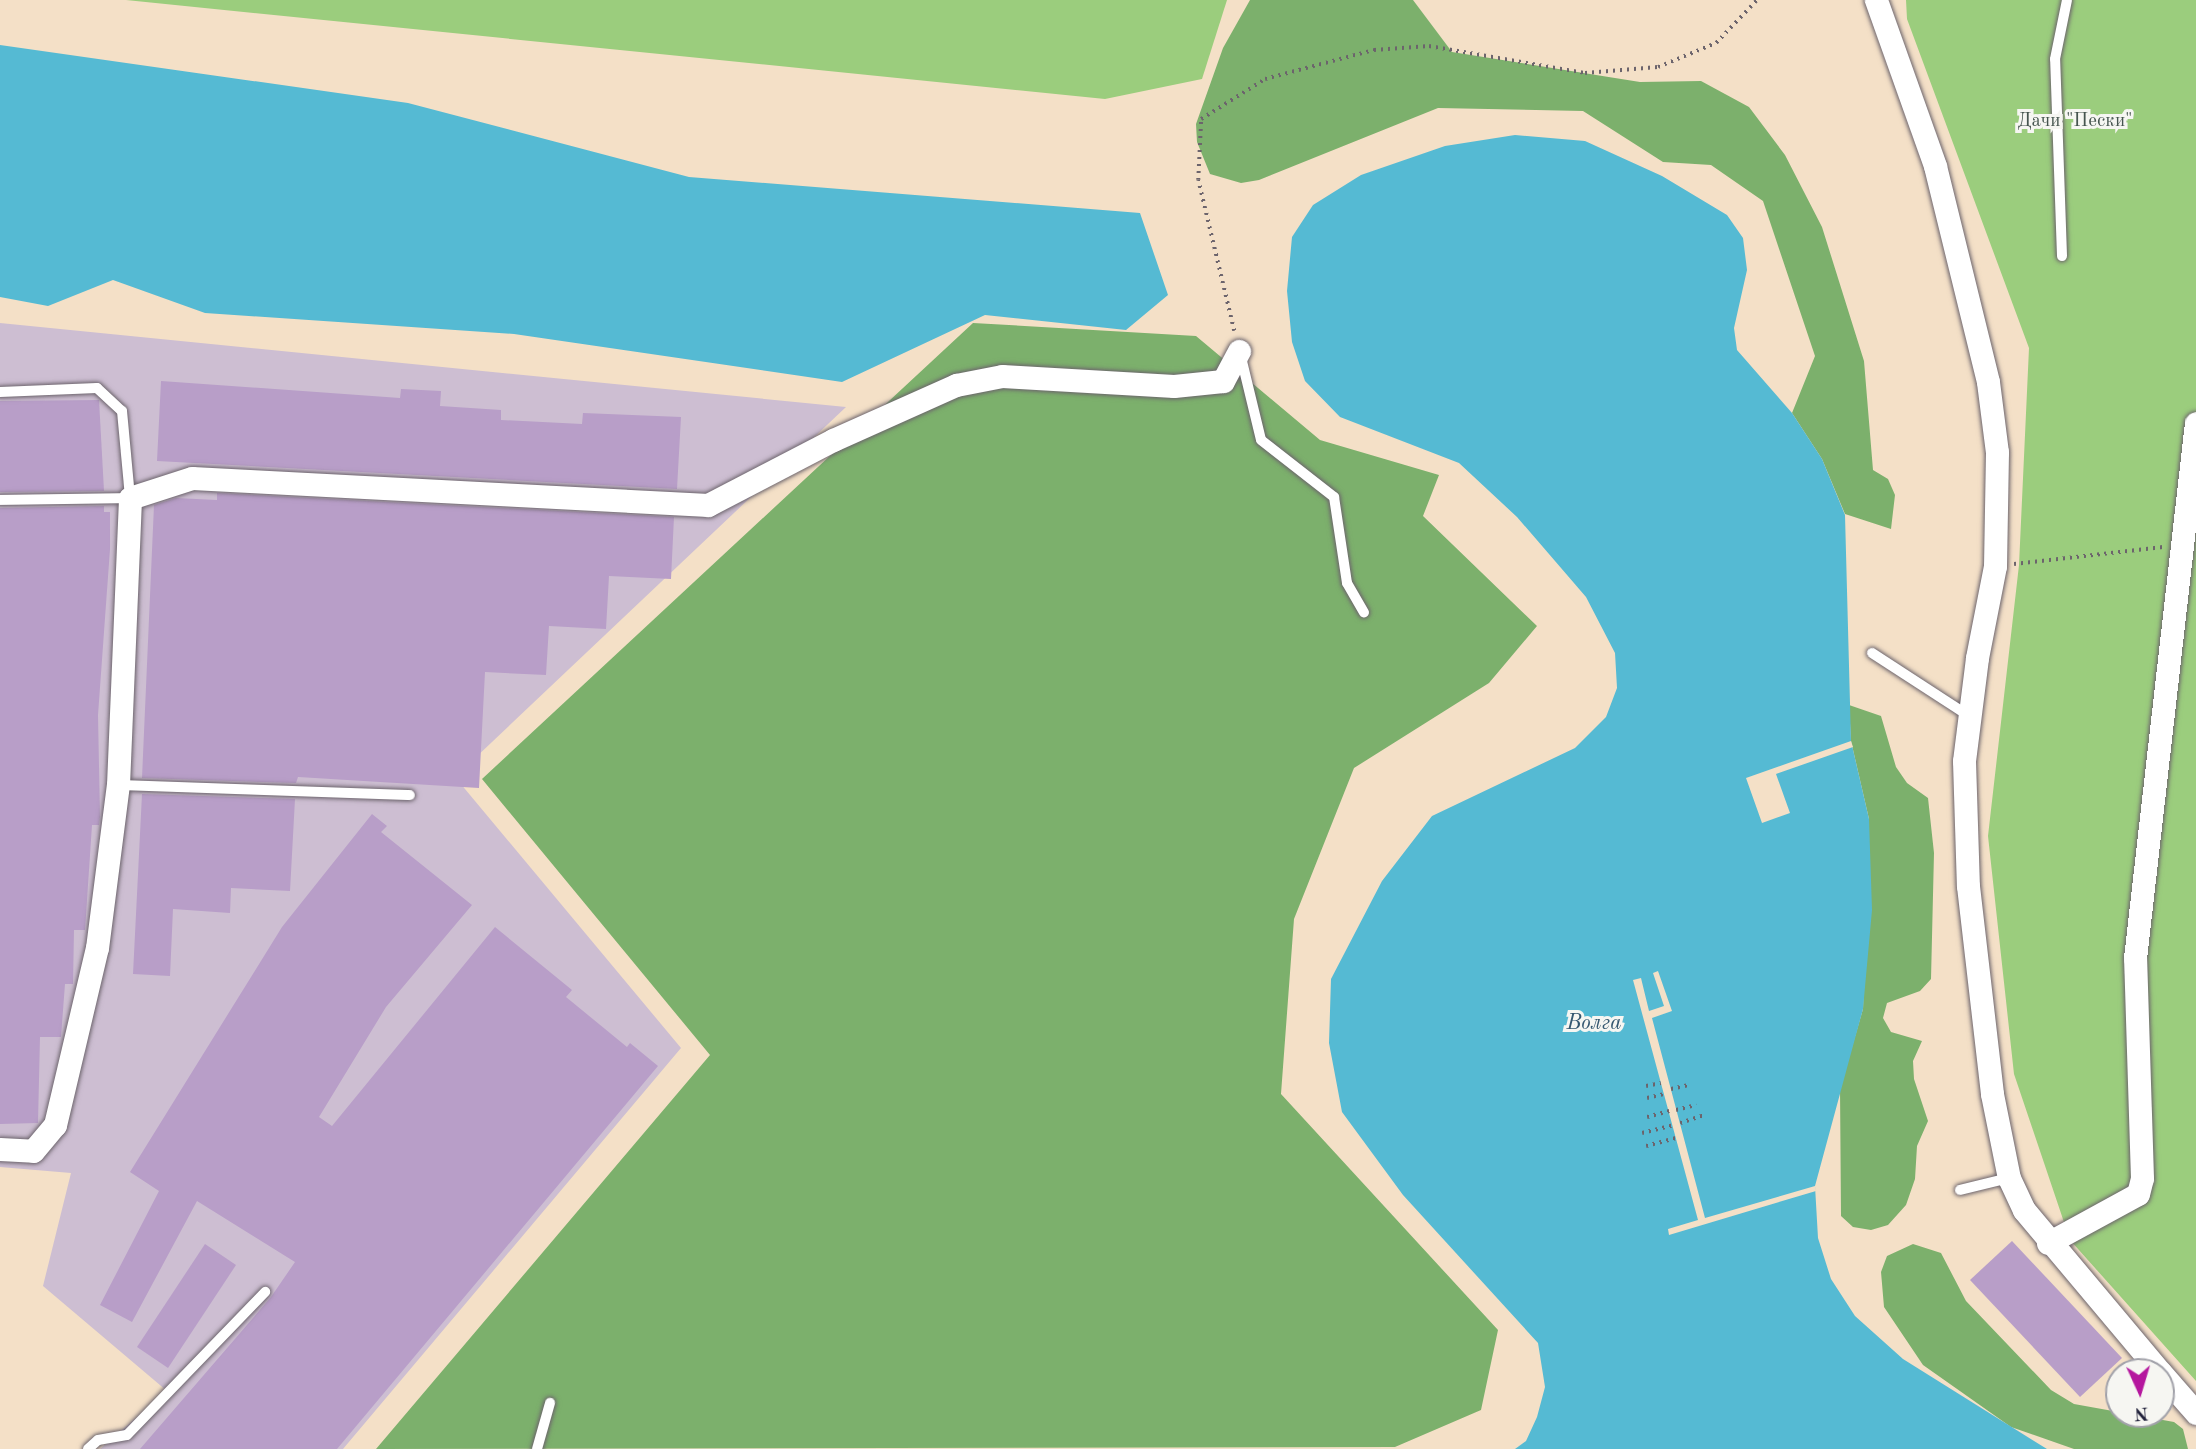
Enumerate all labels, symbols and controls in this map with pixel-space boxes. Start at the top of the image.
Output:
park label: Дачи "Пески" [2017,111,2133,133]
water label: Волга [1566,1011,1622,1037]
north arrow [2105,1358,2175,1428]
text: N [2133,1402,2149,1422]

